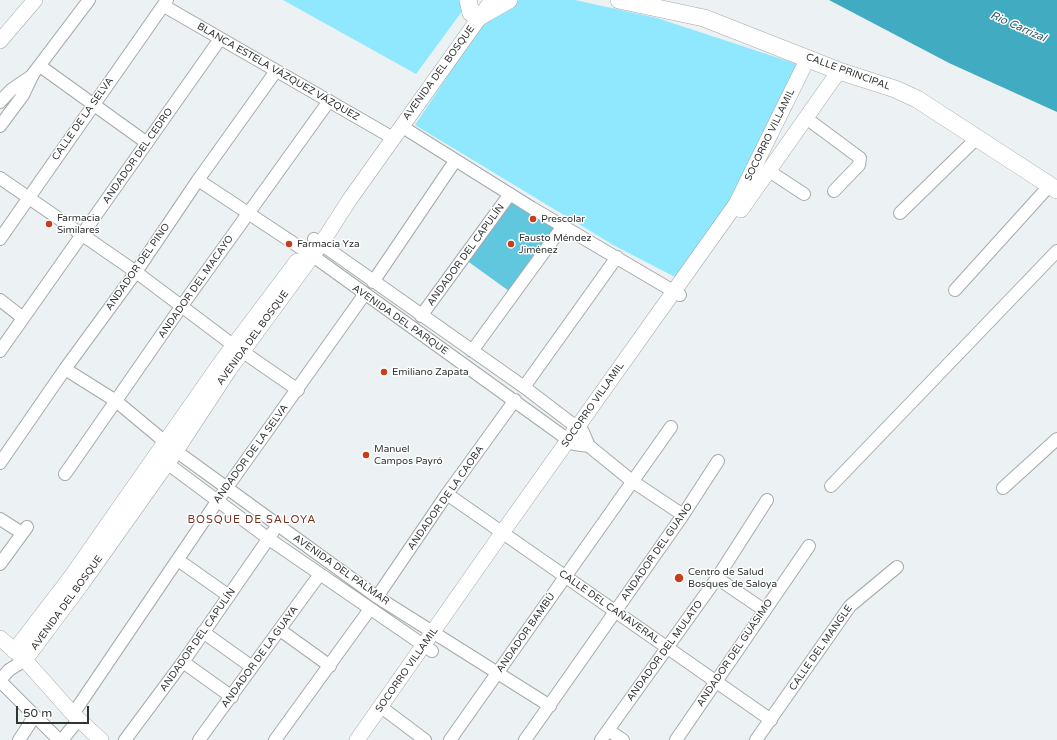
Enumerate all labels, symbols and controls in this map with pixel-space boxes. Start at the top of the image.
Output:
water label: Rio Carrizal [988,9,1048,45]
street label: BLANCA ESTELA VÁZQUEZ VÁZQUEZ [195,20,361,124]
street label: AVENIDA DEL BOSQUE [401,23,477,123]
street label: CALLE PRINCIPAL [804,51,892,93]
street label: CALLE DE LA SELVA [50,75,116,163]
street label: SOCORRO VILLAMIL [742,87,798,183]
street label: ANDADOR DEL CEDRO [100,106,176,206]
street label: ANDADOR DEL CAPULÍN [425,202,507,308]
place label: Farmacia Similares [57,212,100,236]
place label: Prescolar [541,213,585,225]
marker: Prescolar [528,214,538,224]
marker: Farmacia Similares [44,219,54,229]
street label: ANDADOR DEL PINO [103,221,173,313]
place label: Fausto Méndez Jiménez [519,232,591,256]
street label: ANDADOR DEL MACAYO [156,233,236,341]
place label: Farmacia Yza [297,238,360,250]
marker: Farmacia Yza [284,239,294,249]
marker: Fausto Méndez Jiménez [506,239,516,249]
street label: AVENIDA DEL PARQUE [350,282,450,358]
street label: AVENIDA DEL BOSQUE [215,288,291,388]
street label: SOCORRO VILLAMIL [559,360,627,450]
place label: Emiliano Zapata [392,366,469,378]
marker: Emiliano Zapata [379,367,389,377]
street label: ANDADOR DE LA SELVA [211,402,291,506]
place label: Manuel Campos Payró [374,443,443,466]
street label: ANDADOR DE LA CAOBA [405,444,487,552]
marker: Manuel Campos Payró [361,450,371,460]
street label: ANDADOR DEL GUANO [619,501,695,603]
district label: BOSQUE DE SALOYA [187,513,317,527]
street label: AVENIDA DEL PALMAR [291,532,391,608]
street label: AVENIDA DEL BOSQUE [29,553,105,653]
place label: Centro de Salud Bosques de Saloya [688,566,777,590]
street label: CALLE DEL CAÑAVERAL [556,568,662,646]
marker: Centro de Salud Bosques de Saloya [673,572,685,584]
street label: ANDADOR DEL CAPULÍN [158,586,238,694]
street label: ANDADOR BAMBÚ [494,591,558,675]
street label: ANDADOR DEL GUÁSIMO [694,597,776,709]
street label: ANDADOR DEL MULATO [624,598,706,704]
street label: CALLE DEL MANGLE [787,603,855,693]
street label: ANDADOR DE LA GUAYA [219,604,301,710]
street label: SOCORRO VILLAMIL [373,625,441,715]
scale bar [18,698,91,724]
text: 50 m [23,706,52,720]

